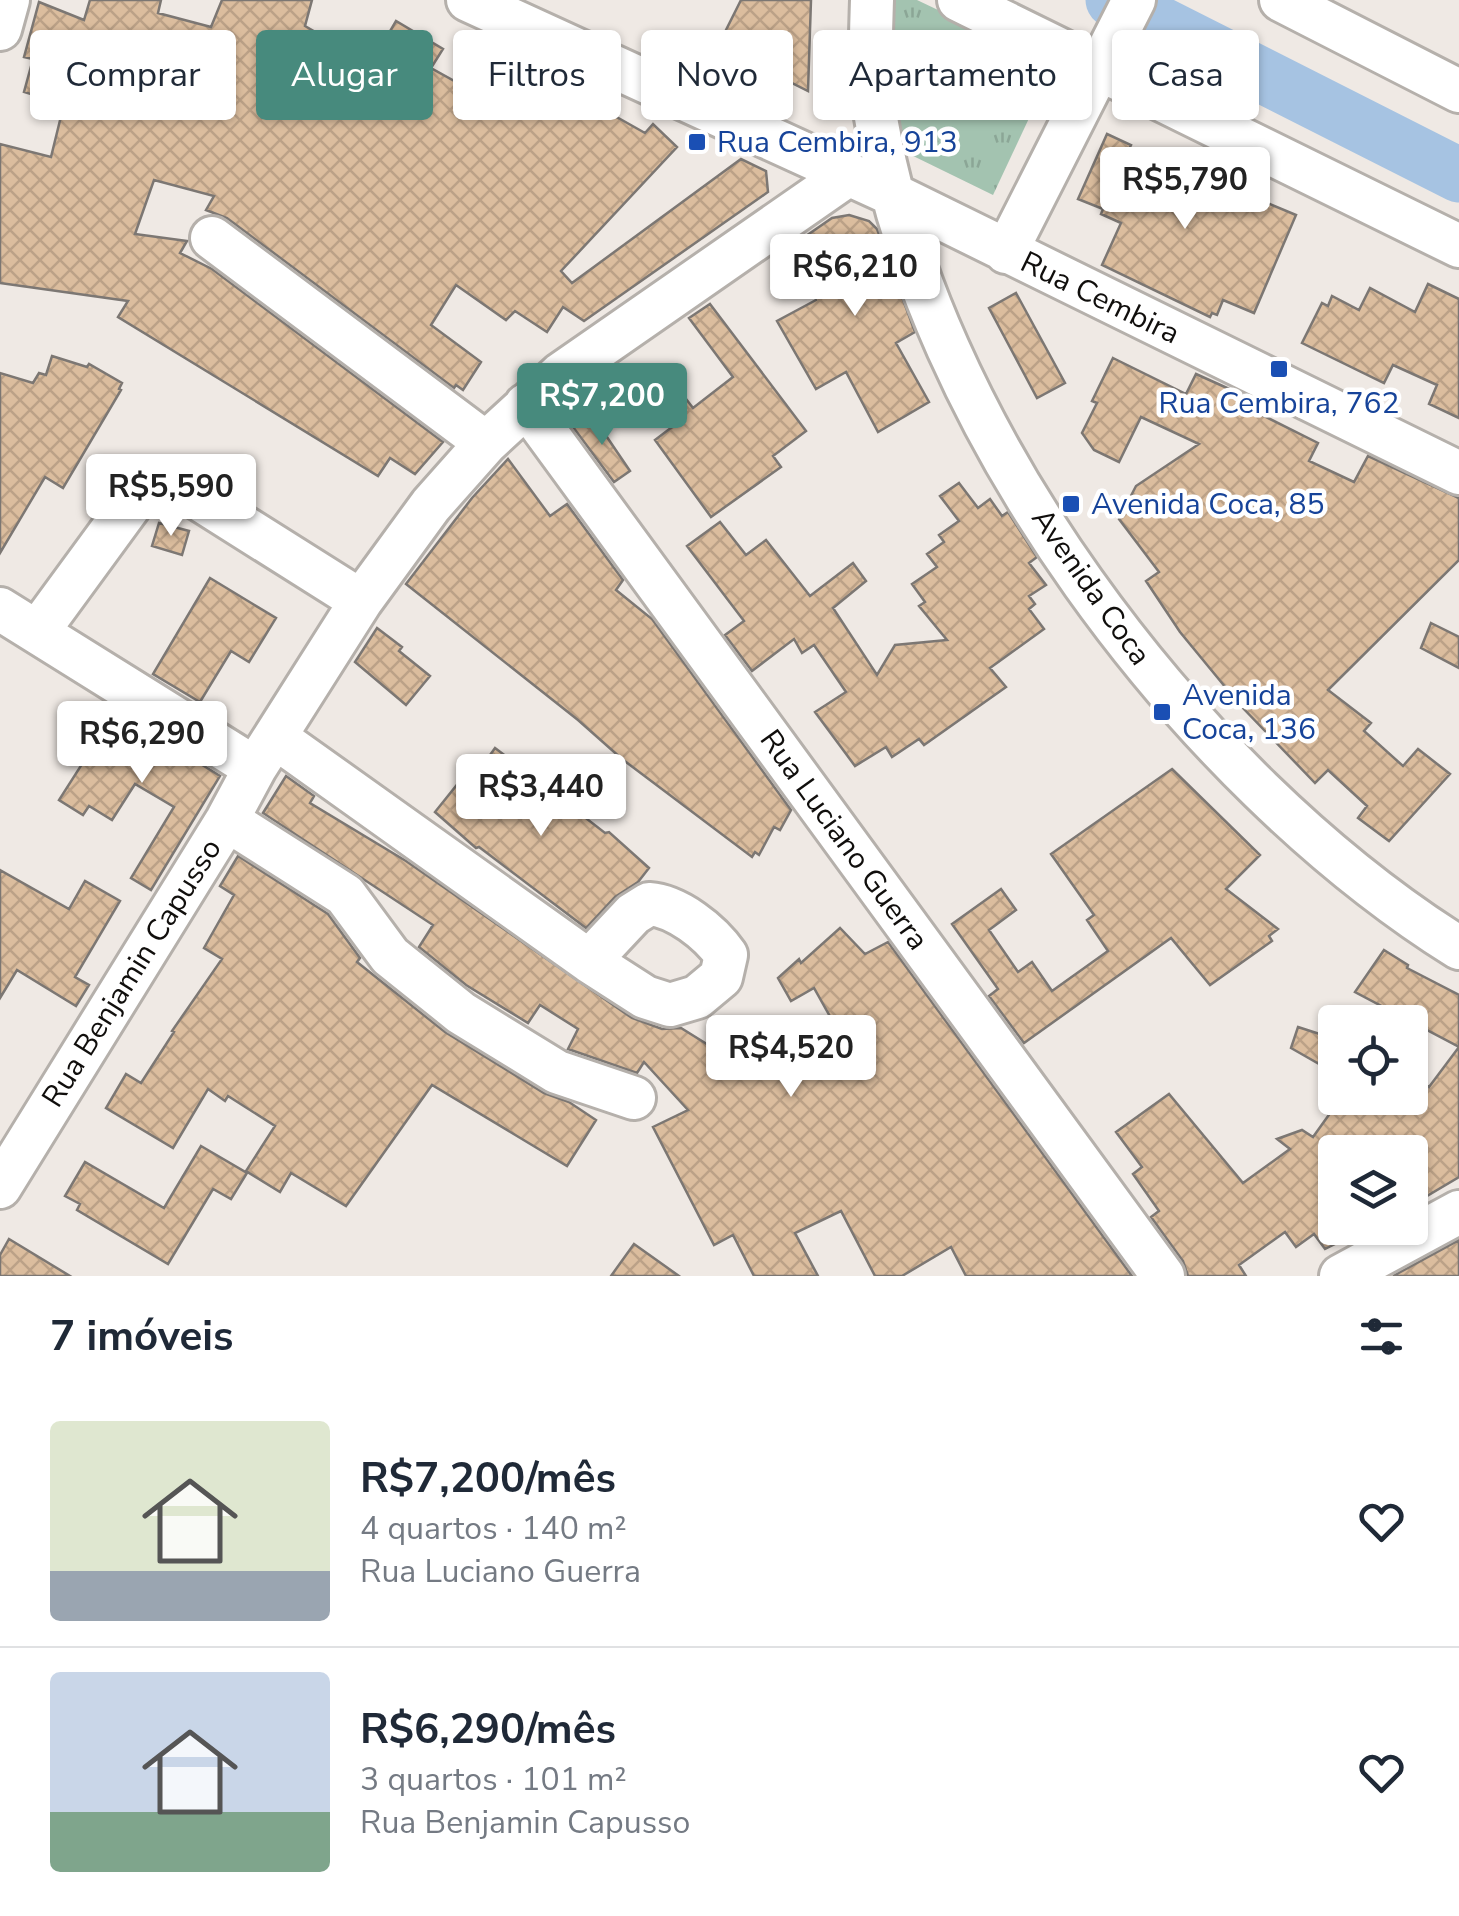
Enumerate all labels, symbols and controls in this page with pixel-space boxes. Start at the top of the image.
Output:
chip: Comprar [30,30,236,120]
chip: Alugar [256,30,433,120]
chip: Filtros [453,30,621,120]
chip: Novo [641,30,793,120]
chip: Apartamento [813,30,1092,120]
chip: Casa [1112,30,1259,120]
place label: Rua Cembira, 913 [717,122,958,163]
marker: Rua Cembira, 913 [686,131,708,153]
pin: R$5,790 [1093,147,1277,232]
text: R$5,790 [1122,158,1248,201]
pin: R$6,210 [763,234,947,319]
street label: Rua Cembira [1014,242,1186,354]
text: R$6,210 [792,245,918,288]
marker: Rua Cembira, 762 [1268,358,1290,380]
pin: R$7,200 [510,363,694,448]
text: R$7,200 [539,374,665,417]
place label: Rua Cembira, 762 [1159,383,1399,424]
pin: R$5,590 [79,454,263,539]
text: R$5,590 [108,465,234,508]
place label: Avenida Coca, 85 [1091,484,1324,525]
marker: Avenida Coca, 85 [1060,493,1082,515]
street label: Avenida Coca [1022,500,1160,674]
place label: Avenida Coca, 136 [1182,675,1316,750]
pin: R$6,290 [50,701,234,786]
marker: Avenida Coca, 136 [1151,701,1173,723]
text: R$6,290 [79,712,205,755]
street label: Rua Luciano Guerra [750,721,938,959]
pin: R$3,440 [449,754,633,839]
text: R$3,440 [478,765,604,808]
street label: Rua Benjamin Capusso [33,831,231,1115]
map controls [1318,1005,1428,1245]
button: locate [1318,1005,1428,1115]
pin: R$4,520 [699,1015,883,1100]
text: R$4,520 [728,1026,854,1069]
button: layers [1318,1135,1428,1245]
text: 7 imóveis [50,1308,234,1365]
icon: filters [1354,1309,1409,1364]
text: R$7,200/mês [360,1450,616,1507]
icon: home [130,1461,250,1581]
icon: heart [1354,1494,1409,1549]
text: 4 quartos · 140 m² [360,1507,627,1550]
text: Rua Luciano Guerra [360,1550,641,1593]
text: R$6,290/mês [360,1701,616,1758]
icon: home [130,1712,250,1832]
icon: heart [1354,1745,1409,1800]
text: 3 quartos · 101 m² [360,1758,627,1801]
text: Rua Benjamin Capusso [360,1801,690,1844]

